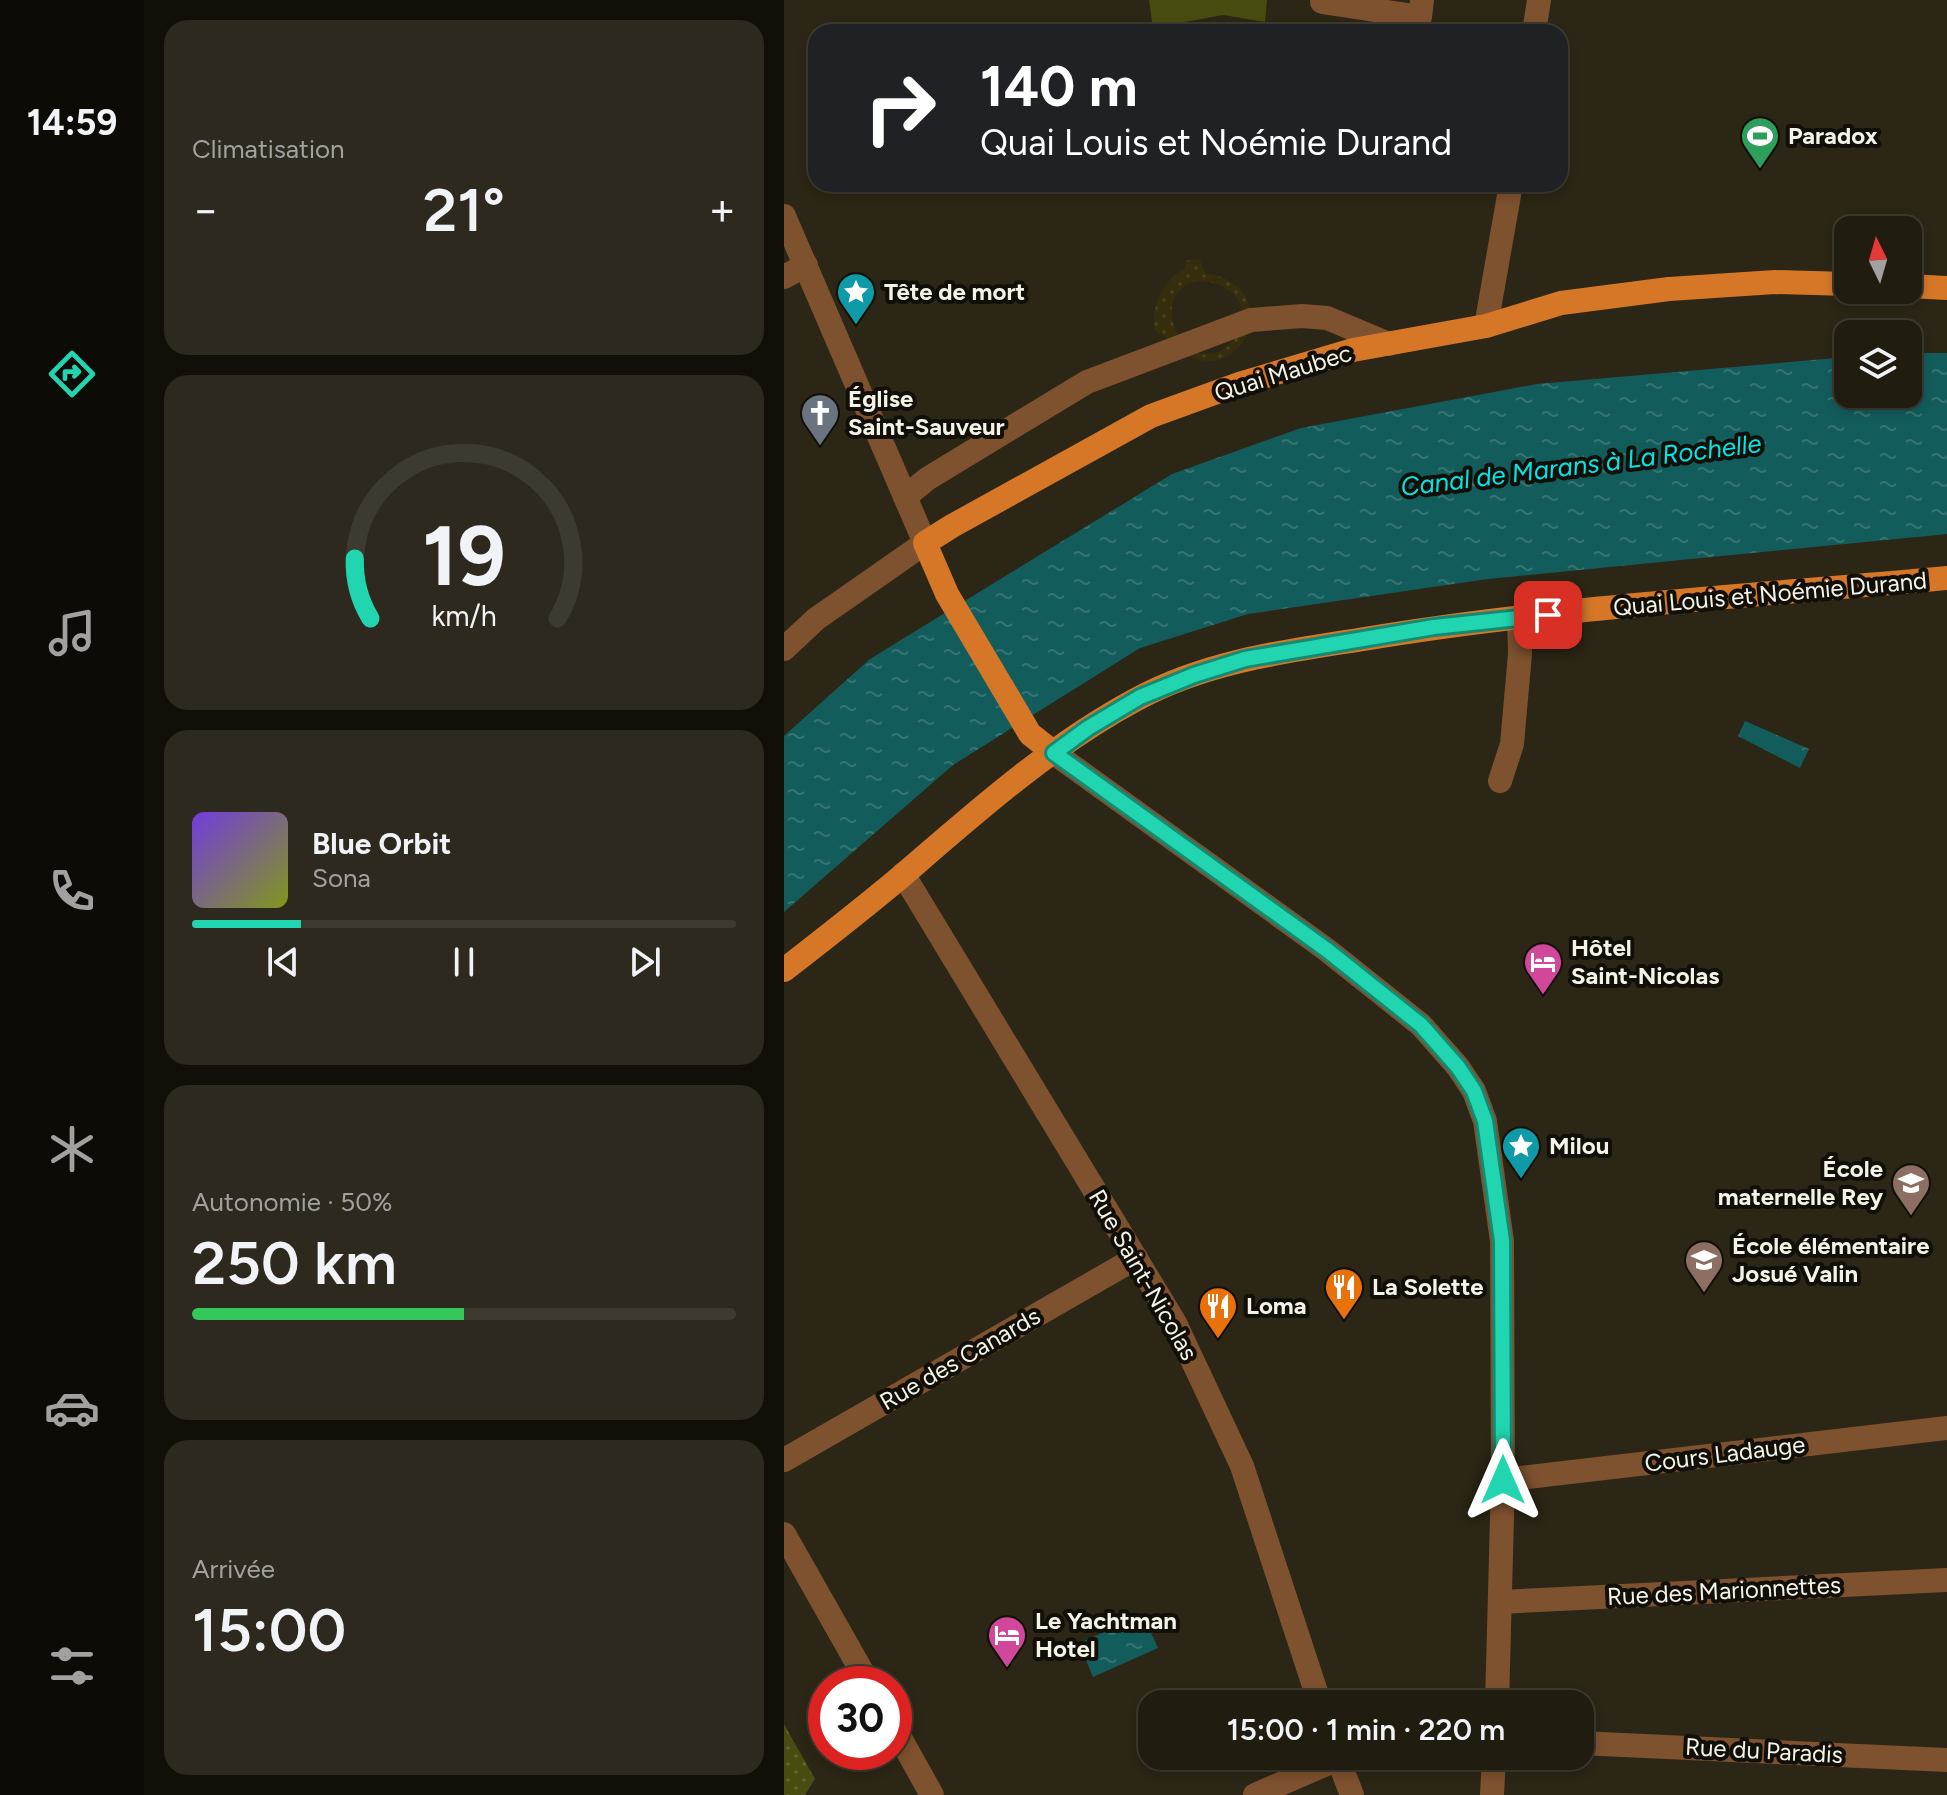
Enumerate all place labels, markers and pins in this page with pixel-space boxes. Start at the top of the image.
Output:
sports icon: Paradox [1739,115,1781,170]
place label: Paradox [1788,121,1878,150]
place icon: Tête de mort [835,271,877,326]
place label: Tête de mort [884,277,1025,306]
place label: Église Saint-Sauveur [848,384,1005,441]
church icon: Église Saint-Sauveur [799,392,841,447]
pin [1514,581,1582,649]
place label: Hôtel Saint-Nicolas [1571,933,1720,990]
hotel icon: Hôtel Saint-Nicolas [1522,941,1564,996]
place icon: Milou [1500,1125,1542,1180]
place label: Milou [1549,1131,1609,1160]
place label: École maternelle Rey [1718,1154,1883,1211]
school or university icon: École maternelle Rey [1890,1162,1932,1217]
place label: École élémentaire Josué Valin [1732,1231,1930,1288]
school or university icon: École élémentaire Josué Valin [1683,1239,1725,1294]
restaurant icon: La Solette [1323,1266,1365,1321]
place label: La Solette [1372,1272,1483,1301]
restaurant icon: Loma [1197,1285,1239,1340]
place label: Loma [1246,1291,1307,1320]
place label: Le Yachtman Hotel [1035,1606,1177,1663]
hotel icon: Le Yachtman Hotel [986,1614,1028,1669]

